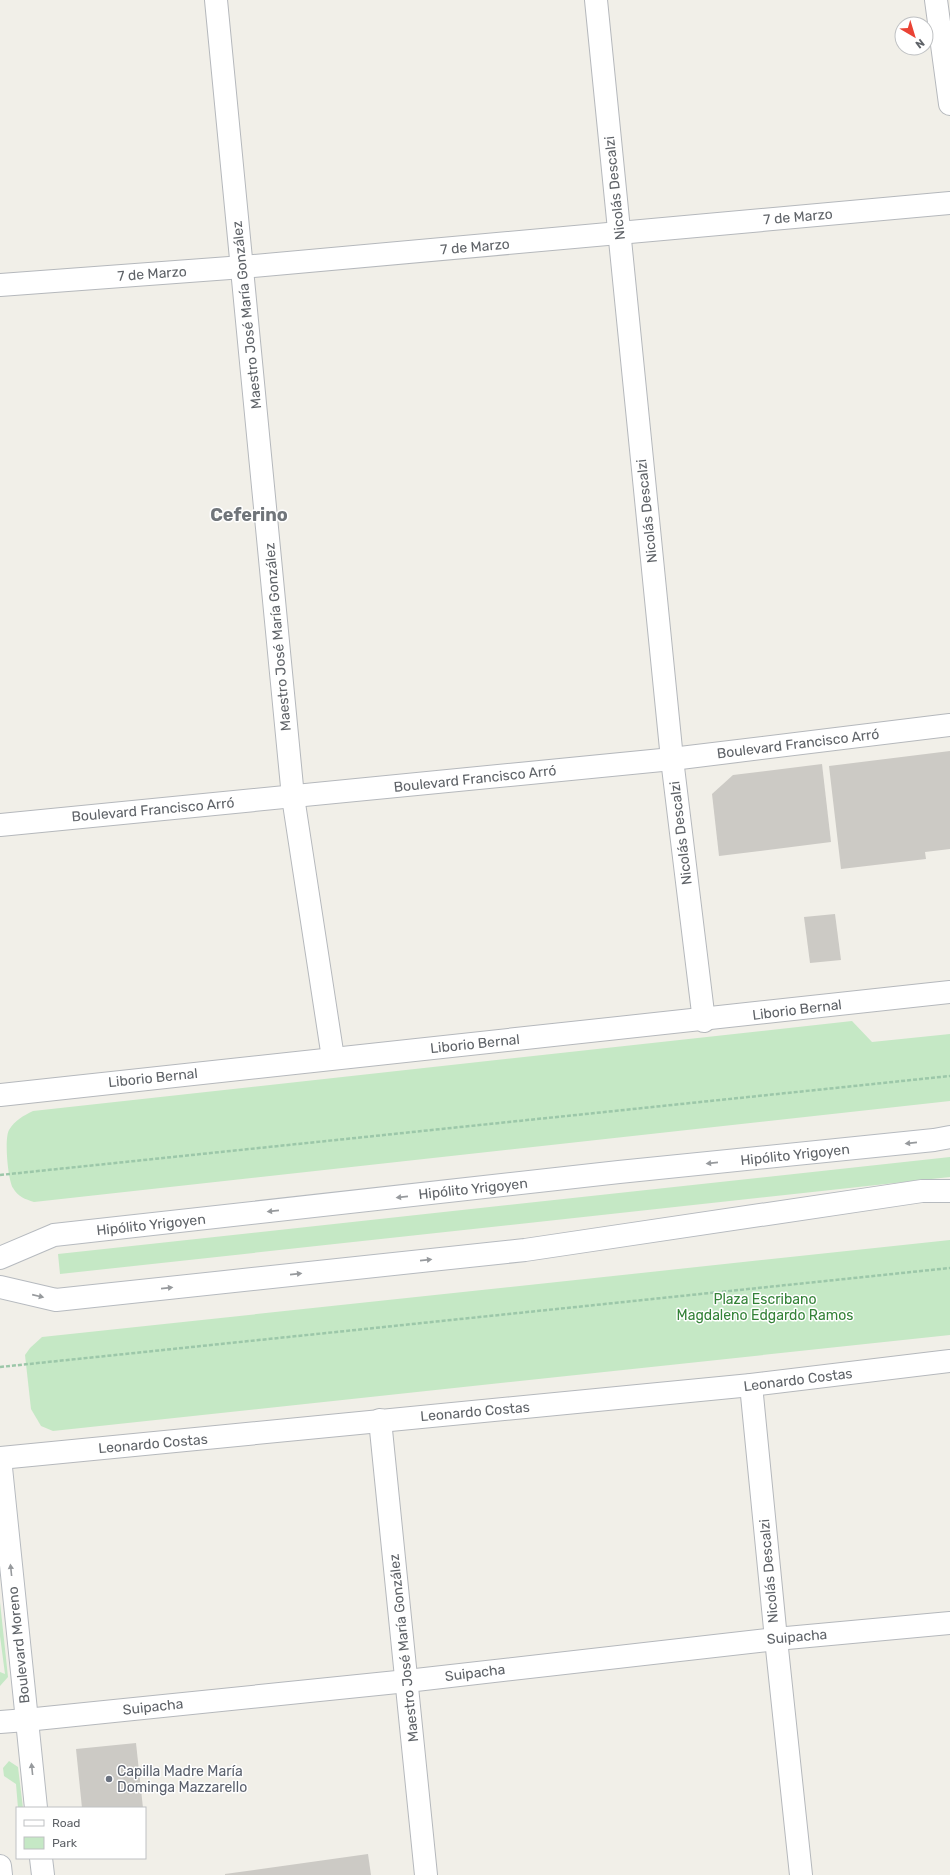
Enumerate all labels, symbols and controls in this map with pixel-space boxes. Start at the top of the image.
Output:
north arrow [894,16,934,56]
text: N [913,36,927,51]
street label: Nicolás Descalzi [601,135,629,241]
street label: 7 de Marzo [763,206,833,228]
street label: Maestro José María González [229,220,265,410]
street label: 7 de Marzo [440,236,510,258]
street label: 7 de Marzo [117,263,187,285]
street label: Nicolás Descalzi [633,458,661,564]
district label: Ceferino [210,504,288,526]
street label: Maestro José María González [261,542,295,732]
street label: Boulevard Francisco Arró [716,726,880,762]
street label: Boulevard Francisco Arró [393,762,557,796]
street label: Nicolás Descalzi [666,780,696,886]
street label: Boulevard Francisco Arró [71,794,235,826]
street label: Liborio Bernal [751,996,843,1024]
street label: Liborio Bernal [429,1031,521,1057]
street label: Liborio Bernal [107,1065,199,1091]
one-way arrow [905,1139,917,1146]
street label: Hipólito Yrigoyen [740,1141,850,1169]
one-way arrow [706,1160,718,1166]
street label: Hipólito Yrigoyen [418,1175,528,1203]
one-way arrow [396,1193,408,1200]
one-way arrow [267,1208,279,1214]
street label: Hipólito Yrigoyen [96,1211,206,1239]
one-way arrow [419,1257,432,1263]
one-way arrow [290,1271,302,1277]
one-way arrow [161,1285,173,1291]
park label: Plaza Escribano Magdaleno Edgardo Ramos [677,1291,853,1324]
one-way arrow [32,1293,44,1299]
street label: Leonardo Costas [743,1365,853,1395]
street label: Leonardo Costas [420,1399,530,1425]
street label: Leonardo Costas [98,1431,208,1457]
street label: Nicolás Descalzi [756,1518,782,1624]
street label: Maestro José María González [386,1553,422,1743]
one-way arrow [8,1564,15,1576]
street label: Boulevard Moreno [4,1586,34,1704]
street label: Suipacha [766,1626,828,1648]
street label: Suipacha [444,1661,506,1685]
street label: Suipacha [122,1695,184,1719]
one-way arrow [28,1763,35,1775]
place label: Capilla Madre María Dominga Mazzarello [117,1763,247,1796]
marker: Capilla Madre María Dominga Mazzarello [104,1774,114,1784]
legend [16,1807,146,1859]
text: Road [52,1816,80,1830]
text: Park [52,1836,78,1850]

